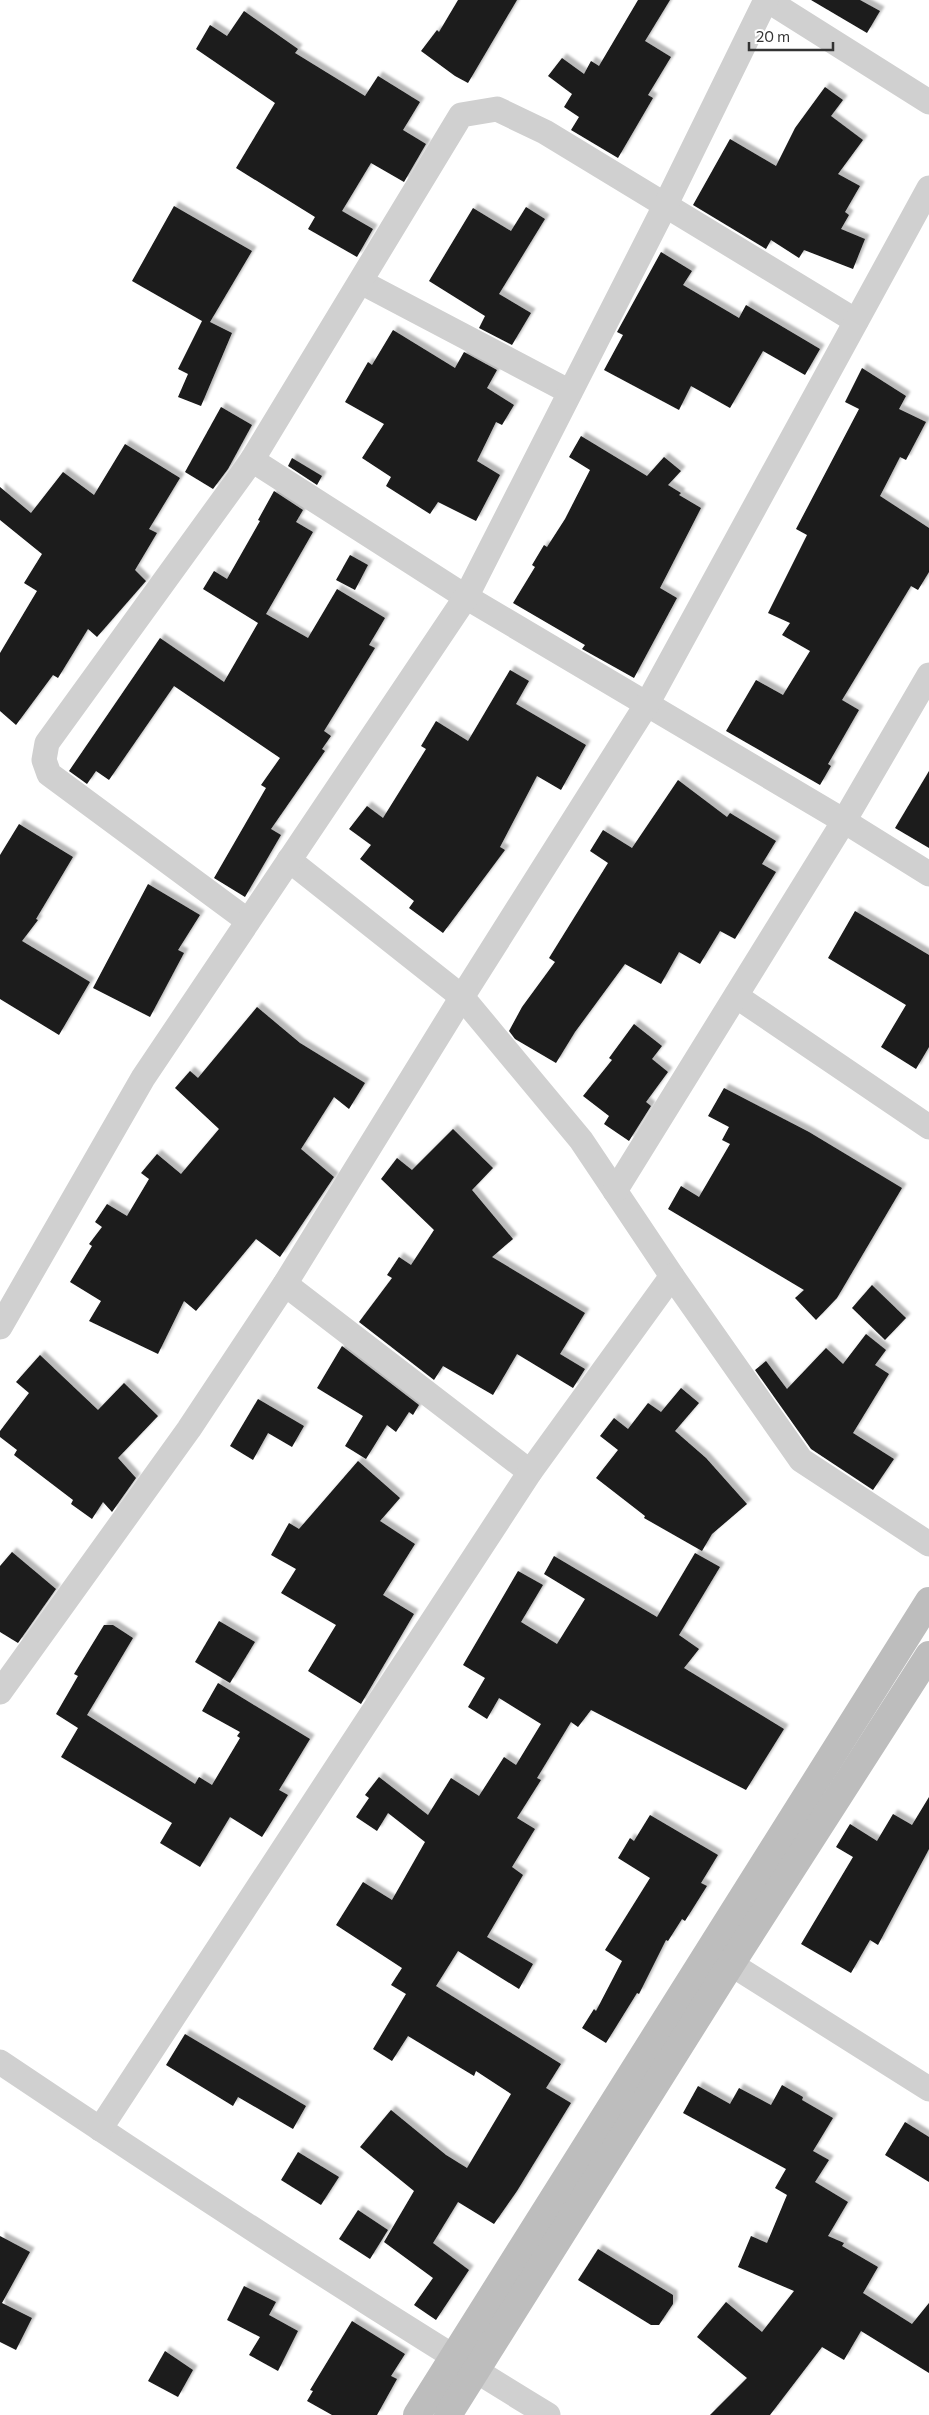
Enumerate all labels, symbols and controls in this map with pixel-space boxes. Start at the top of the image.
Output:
scale bar [749,20,833,52]
text: 20 m [756,27,790,45]

